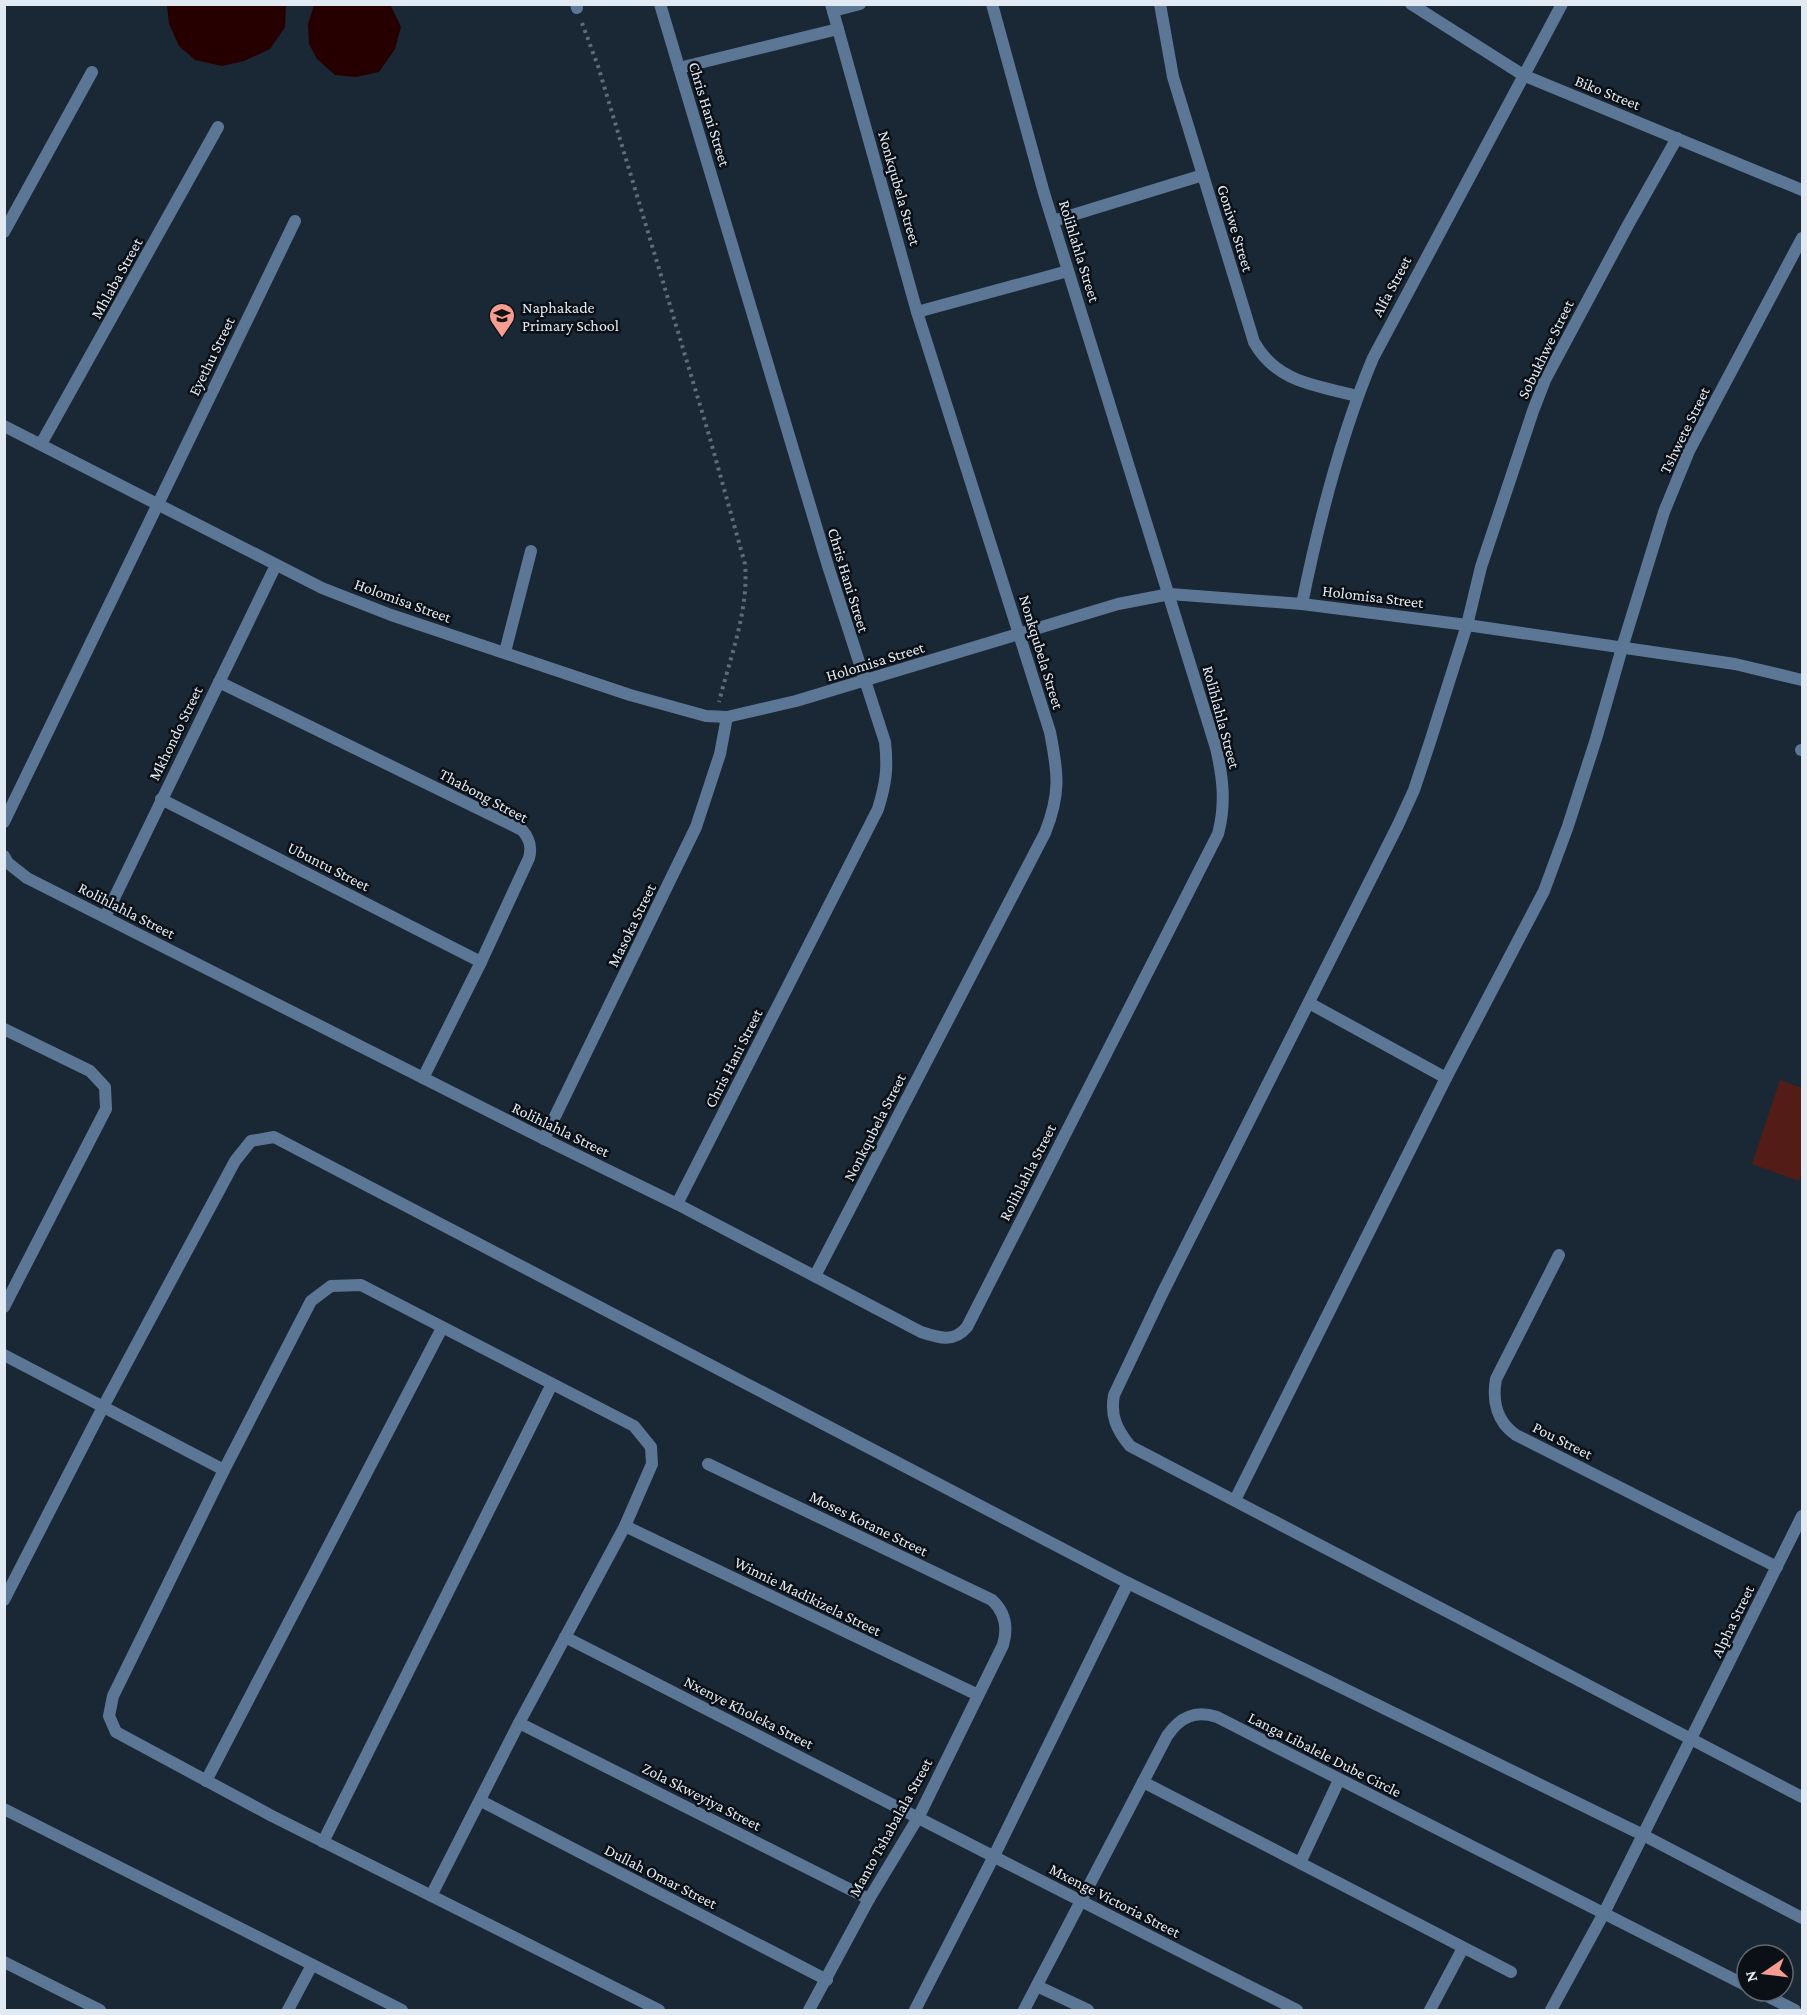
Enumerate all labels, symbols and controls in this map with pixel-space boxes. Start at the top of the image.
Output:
street label: Chris Hani Street [686,60,734,169]
street label: Biko Street [1573,72,1644,114]
street label: Nonkqubela Street [874,129,924,248]
street label: Goniwe Street [1214,183,1257,274]
street label: Rolihlahla Street [1056,198,1103,305]
street label: Mhlaba Street [87,234,146,322]
street label: Alfa Street [1368,253,1415,319]
street label: Sobukhwe Street [1514,297,1577,401]
place label: Naphakade Primary School [522,299,619,335]
school or university icon: Naphakade Primary School [487,301,517,339]
street label: Eyethu Street [185,313,239,399]
street label: Tshwete Street [1656,383,1713,476]
street label: Chris Hani Street [825,526,873,635]
street label: Holomisa Street [352,575,454,626]
street label: Holomisa Street [1321,582,1425,611]
street label: Nonkqubela Street [1015,593,1067,712]
street label: Holomisa Street [824,638,927,684]
street label: Rolihlahla Street [1200,664,1244,771]
street label: Mkhondo Street [145,683,206,783]
street label: Thabong Street [436,765,531,827]
street label: Ubuntu Street [285,838,373,895]
street label: Rolihlahla Street [76,879,178,942]
street label: Masoka Street [604,880,659,970]
street label: Chris Hani Street [701,1005,766,1110]
street label: Nonkqubela Street [840,1070,910,1184]
street label: Rolihlahla Street [509,1099,613,1161]
street label: Rolihlahla Street [996,1121,1059,1223]
street label: Pou Street [1530,1418,1596,1463]
street label: Moses Kotane Street [807,1487,931,1560]
street label: Winnie Madikizela Street [732,1554,885,1640]
street label: Alpha Street [1708,1582,1758,1661]
street label: Nxenye Kholeka Street [681,1672,817,1754]
street label: Langa Libalele Dube Circle [1245,1708,1404,1801]
street label: Manto Tshabalala Street [845,1755,936,1899]
street label: Zola Skweyiya Street [639,1759,765,1835]
street label: Dullah Omar Street [602,1841,720,1912]
street label: Mxenge Victoria Street [1046,1860,1184,1942]
north arrow [1735,1943,1795,2003]
text: N [1741,1969,1760,1984]

